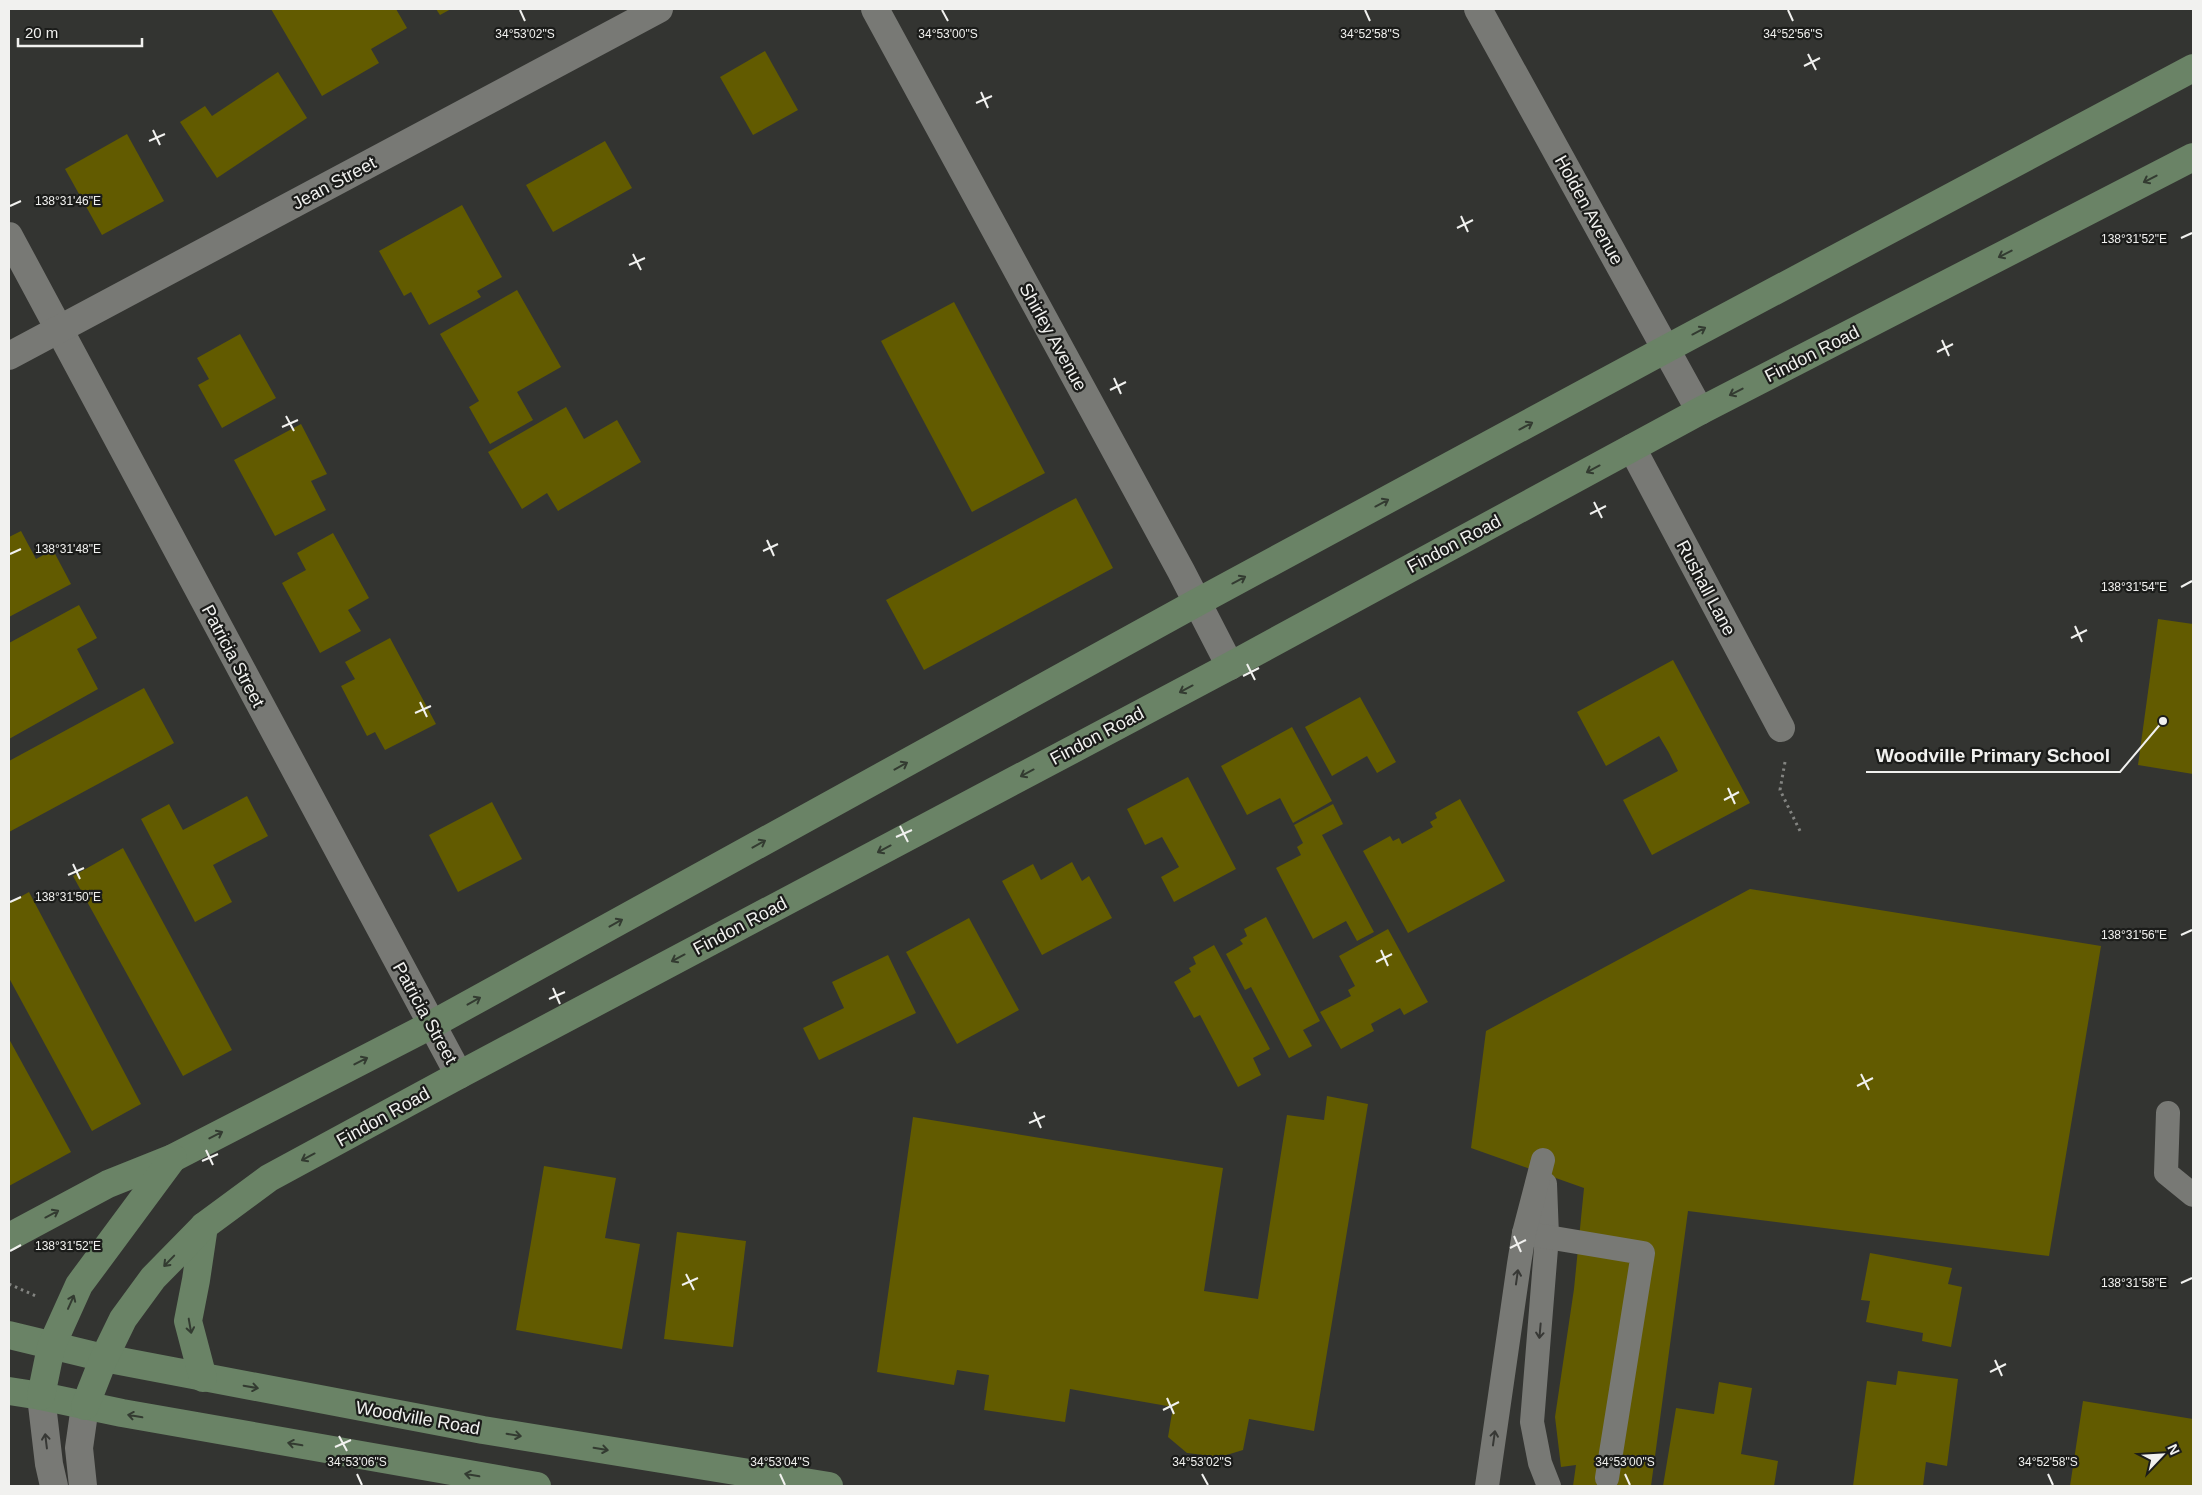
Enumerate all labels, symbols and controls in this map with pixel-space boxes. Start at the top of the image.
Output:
scale bar [18,15,141,47]
text: 20 m [25,24,58,41]
text: 34°53'02"S [495,27,555,41]
text: 34°53'00"S [918,27,978,41]
text: 34°52'58"S [1340,27,1400,41]
text: 34°52'56"S [1763,27,1823,41]
street label: Holden Avenue [1551,152,1627,268]
street label: Jean Street [289,153,379,213]
one-way arrow [2143,175,2158,184]
text: 138°31'46"E [35,194,101,208]
text: 138°31'52"E [2101,232,2167,246]
one-way arrow [1998,249,2013,259]
street label: Shirley Avenue [1015,280,1091,394]
street label: Findon Road [1762,322,1862,386]
one-way arrow [1691,326,1706,336]
one-way arrow [1729,387,1744,397]
one-way arrow [1518,421,1533,431]
one-way arrow [1586,464,1601,474]
one-way arrow [1375,498,1390,508]
street label: Findon Road [1404,511,1504,577]
street label: Rushall Lane [1673,537,1739,639]
text: 138°31'48"E [35,542,101,556]
one-way arrow [1232,575,1247,585]
text: 138°31'54"E [2101,580,2167,594]
street label: Patricia Street [198,601,268,711]
one-way arrow [1179,684,1194,694]
street label: Findon Road [1047,703,1147,769]
callout: Woodville Primary School [1866,738,2120,772]
text: Woodville Primary School [1876,745,2110,766]
one-way arrow [893,761,908,770]
one-way arrow [1020,768,1035,778]
one-way arrow [751,839,766,849]
one-way arrow [876,844,891,854]
text: 138°31'50"E [35,890,101,904]
street label: Findon Road [690,893,790,959]
one-way arrow [609,917,623,927]
text: 138°31'56"E [2101,928,2167,942]
one-way arrow [671,953,686,963]
street label: Patricia Street [389,959,461,1067]
one-way arrow [466,996,481,1005]
one-way arrow [353,1056,368,1065]
street label: Findon Road [333,1083,433,1151]
one-way arrow [209,1130,224,1140]
one-way arrow [301,1152,316,1162]
one-way arrow [44,1209,59,1219]
text: 138°31'52"E [35,1239,101,1253]
one-way arrow [163,1255,176,1267]
one-way arrow [1512,1270,1522,1286]
text: 138°31'58"E [2101,1276,2167,1290]
one-way arrow [66,1295,76,1310]
one-way arrow [185,1317,195,1333]
one-way arrow [1535,1322,1544,1338]
one-way arrow [242,1383,258,1392]
street label: Woodville Road [354,1397,482,1439]
one-way arrow [127,1410,143,1420]
one-way arrow [506,1430,522,1440]
one-way arrow [1489,1430,1499,1446]
north arrow [2137,1430,2187,1480]
one-way arrow [41,1434,51,1450]
one-way arrow [287,1438,303,1448]
text: N [2164,1442,2183,1457]
one-way arrow [592,1444,608,1454]
text: 34°53'06"S [327,1455,387,1469]
text: 34°53'04"S [750,1455,810,1469]
text: 34°53'02"S [1172,1455,1232,1469]
text: 34°53'00"S [1595,1455,1655,1469]
text: 34°52'58"S [2018,1455,2078,1469]
one-way arrow [464,1469,480,1479]

